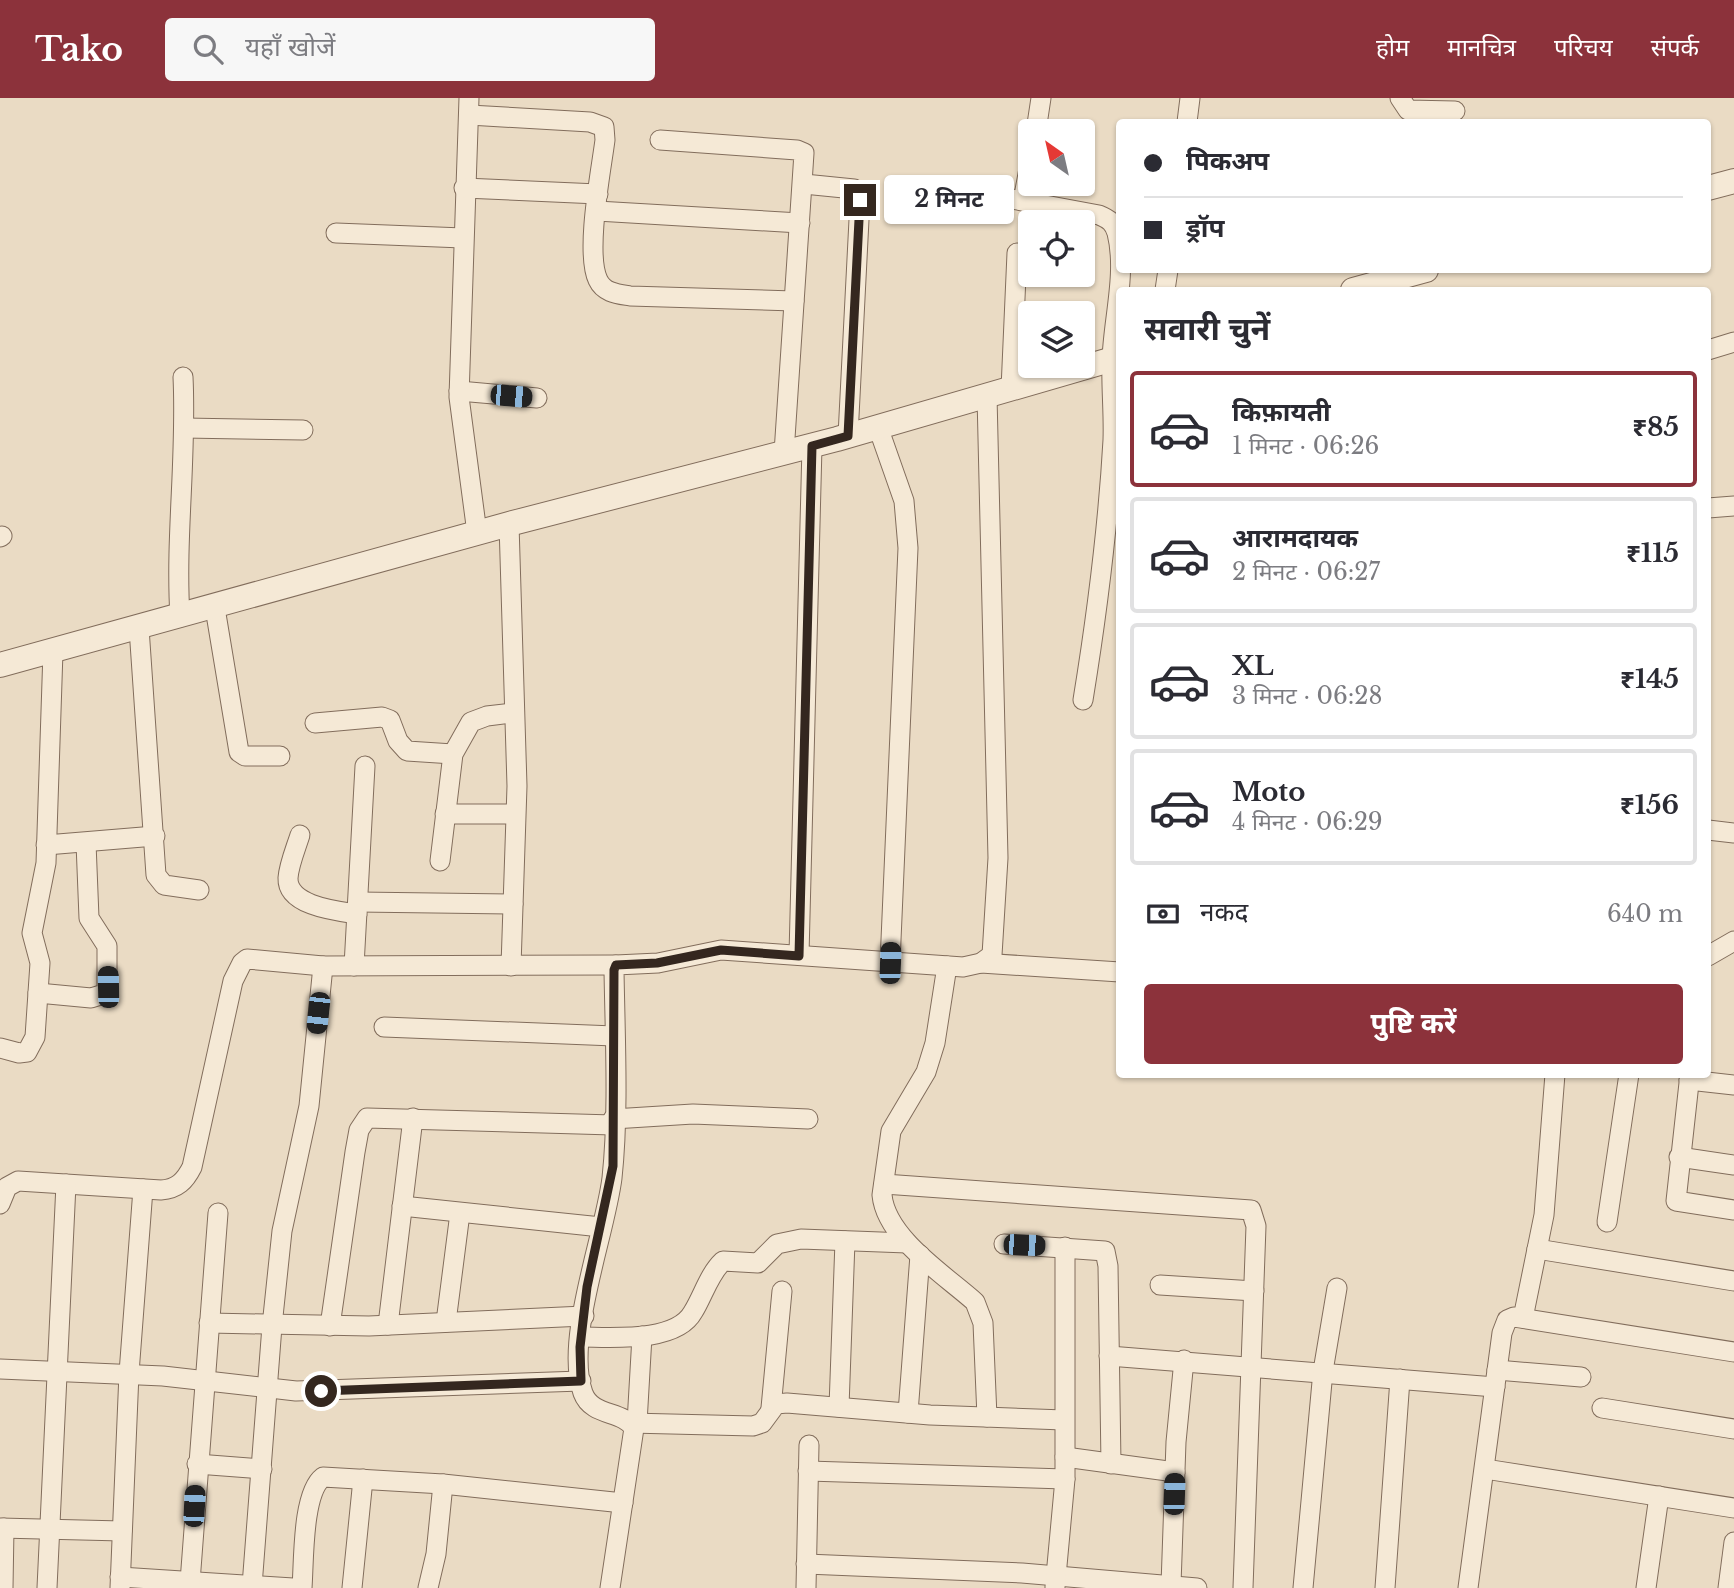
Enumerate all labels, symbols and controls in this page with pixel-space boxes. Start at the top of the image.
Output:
search box [165,18,655,81]
text: Tako [35,29,123,70]
icon: search [189,30,227,68]
text: यहाँ खोजें [245,31,335,63]
text: होम [1376,33,1409,62]
text: मानचित्र [1447,33,1516,62]
text: परिचय [1554,33,1613,62]
text: संपर्क [1651,33,1699,62]
north arrow [1018,119,1096,196]
map controls [1018,119,1095,378]
text: पिकअप [1186,145,1269,177]
callout: 2 मिनट [884,176,1014,224]
route end [844,184,876,216]
text: 2 मिनट [914,185,984,213]
button: locate [1018,210,1095,287]
text: ड्रॉप [1186,212,1224,244]
button: layers [1018,301,1095,378]
text: सवारी चुनें [1144,309,1270,349]
car [490,384,533,408]
text: किफ़ायती [1232,396,1331,428]
icon: car [1148,398,1211,461]
text: ₹85 [1632,411,1679,443]
text: 1 मिनट · 06:26 [1232,432,1379,460]
text: आरामदायक [1232,522,1358,554]
icon: car [1148,524,1211,587]
text: ₹115 [1626,537,1679,569]
text: 2 मिनट · 06:27 [1232,558,1380,586]
icon: car [1148,650,1211,713]
text: XL [1232,650,1274,682]
text: ₹145 [1620,663,1679,695]
text: 3 मिनट · 06:28 [1232,682,1382,710]
icon: car [1148,776,1211,839]
text: Moto [1232,776,1305,808]
text: ₹156 [1620,789,1679,821]
text: 4 मिनट · 06:29 [1232,808,1383,836]
icon: cash [1144,895,1182,933]
text: नकद [1200,896,1248,928]
text: 640 m [1607,900,1683,928]
car [879,942,902,984]
car [98,966,119,1008]
button: पुष्टि करें [1144,984,1683,1064]
car [306,991,331,1035]
car [1003,1234,1046,1256]
route start [305,1375,337,1407]
car [1163,1473,1186,1515]
car [183,1484,206,1528]

